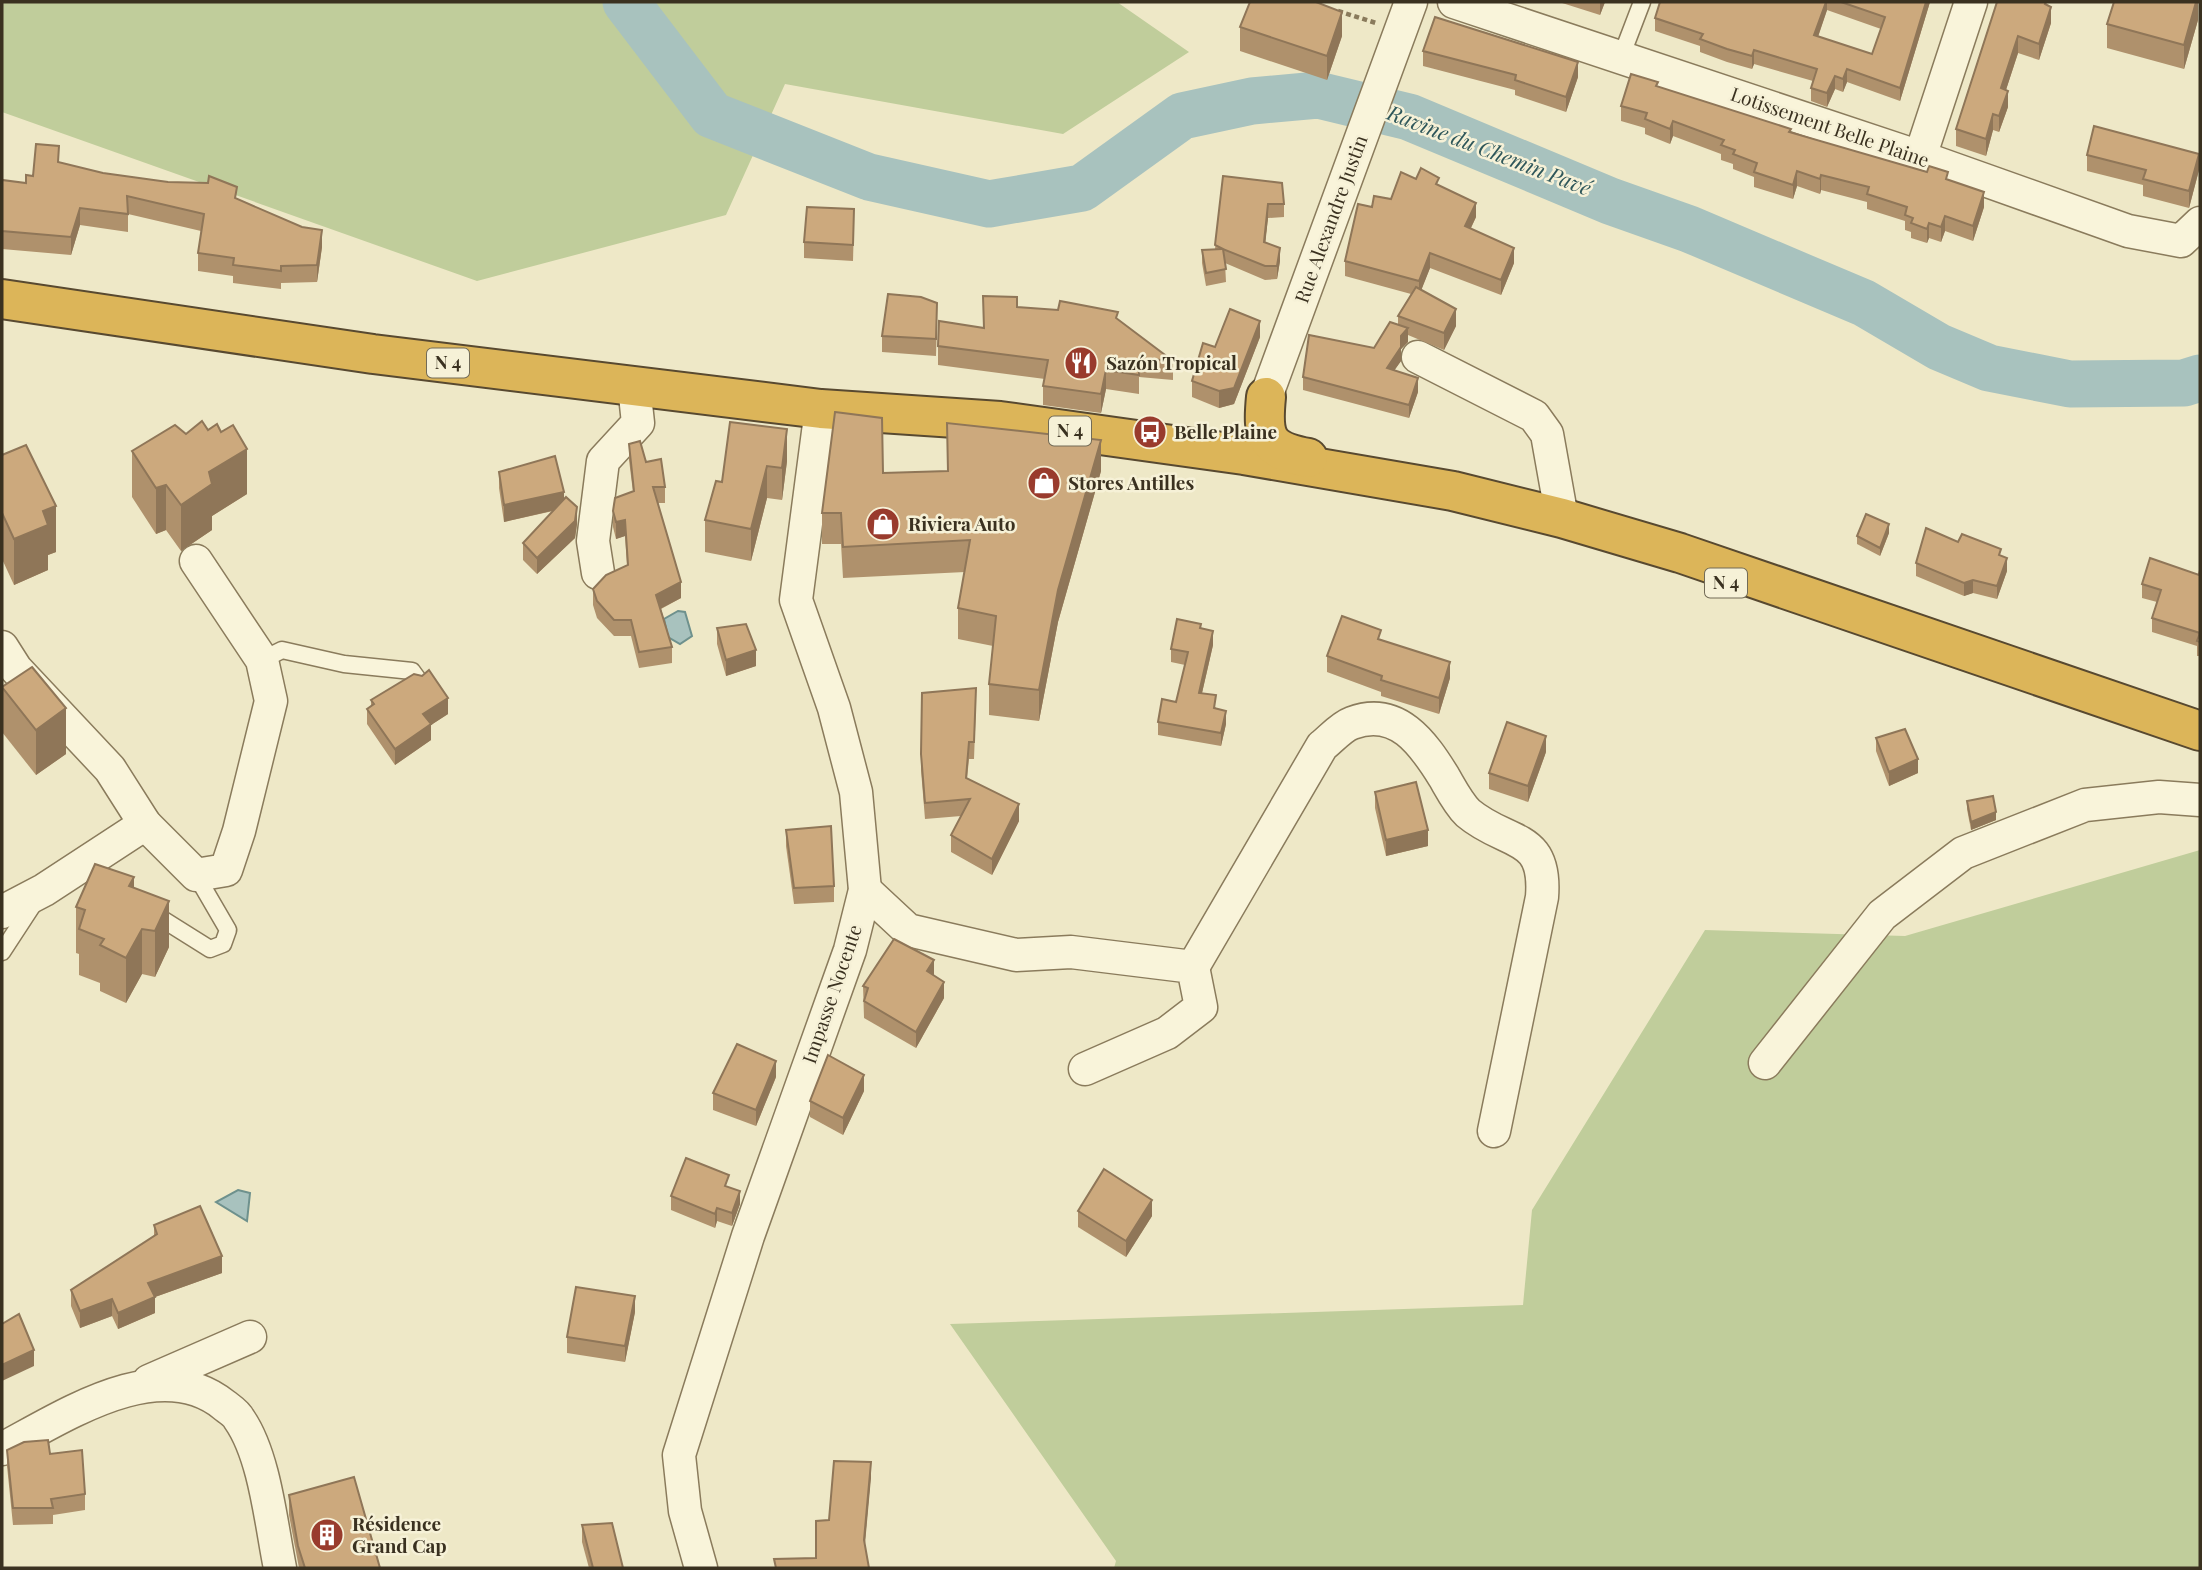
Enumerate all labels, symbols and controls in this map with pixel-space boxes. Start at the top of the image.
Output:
street label: Lotissement Belle Plaine [1728,80,1933,172]
water label: Ravine du Chemin Pavé [1383,97,1597,202]
street label: Rue Alexandre Justin [1288,131,1373,306]
restaurant icon: Sazón Tropical [1062,344,1100,382]
road number: N 4 [427,348,469,377]
place label: Sazón Tropical [1106,349,1237,375]
bus stop icon: Belle Plaine [1131,413,1169,451]
road number: N 4 [1049,416,1091,446]
place label: Belle Plaine [1174,418,1277,444]
shop icon: Stores Antilles [1025,464,1063,502]
place label: Stores Antilles [1068,469,1194,495]
shop icon: Riviera Auto [864,505,902,543]
place label: Riviera Auto [908,510,1016,536]
road number: N 4 [1705,568,1747,598]
street label: Impasse Nocente [795,921,867,1067]
place label: Résidence Grand Cap [352,1510,447,1558]
building icon: Résidence Grand Cap [308,1516,346,1554]

